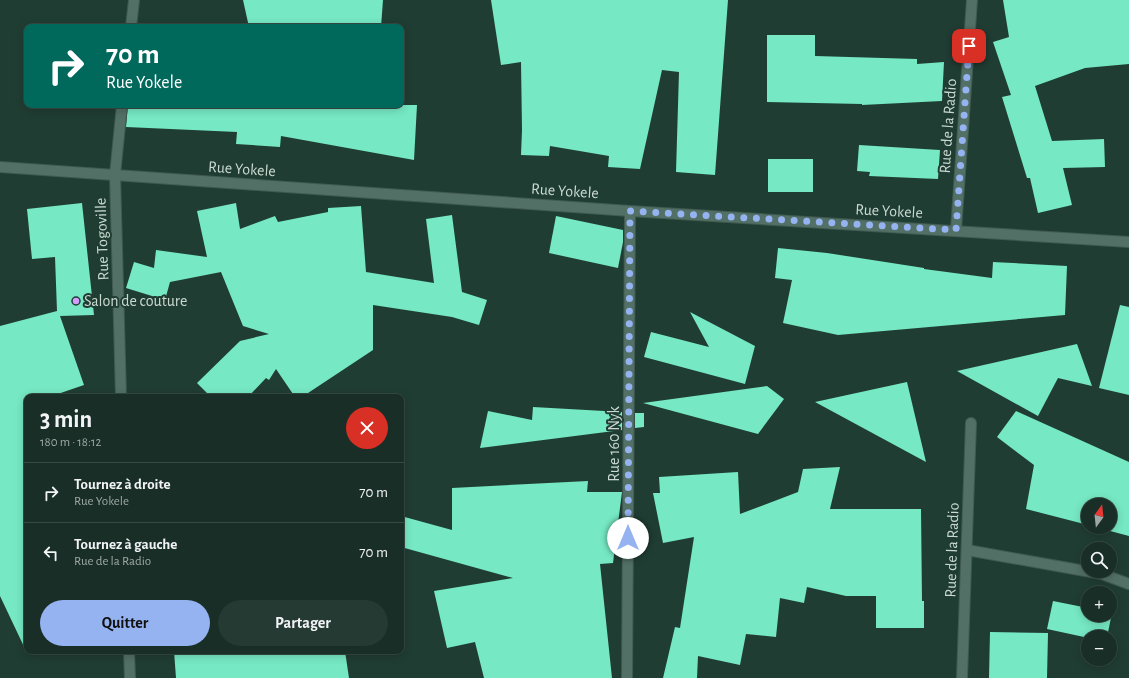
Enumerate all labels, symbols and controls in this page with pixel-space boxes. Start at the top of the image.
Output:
pin [952,29,986,63]
icon: arrive [958,35,980,57]
icon: right [40,40,92,92]
text: 70 m [106,41,160,69]
text: Rue Yokele [106,74,182,92]
street label: Rue de la Radio [937,78,959,174]
street label: Rue Yokele [208,159,276,179]
street label: Rue Yokele [531,181,599,201]
street label: Rue Togoville [93,197,111,281]
street label: Rue Yokele [855,201,923,221]
place label: Salon de couture [84,293,187,309]
marker: Salon de couture [71,296,81,306]
street label: Rue 160 Nyk [606,406,623,482]
button: close [346,407,388,449]
text: 3 min [40,408,92,432]
text: 180 m · 18:12 [40,436,101,449]
text: Tournez à droite [74,477,171,492]
icon: right [40,482,62,504]
text: 70 m [359,485,388,500]
text: Rue Yokele [74,495,129,508]
north arrow [1081,498,1117,534]
map controls [1081,498,1117,666]
street label: Rue de la Radio [942,502,962,598]
position arrow [607,517,649,559]
text: Tournez à gauche [74,537,177,552]
icon: left [40,542,62,564]
button: search [1081,542,1117,578]
text: 70 m [359,545,388,560]
text: Rue de la Radio [74,555,151,568]
button: + [1081,586,1117,622]
button: Quitter [40,600,210,646]
button: Partager [218,600,388,646]
button: − [1081,630,1117,666]

